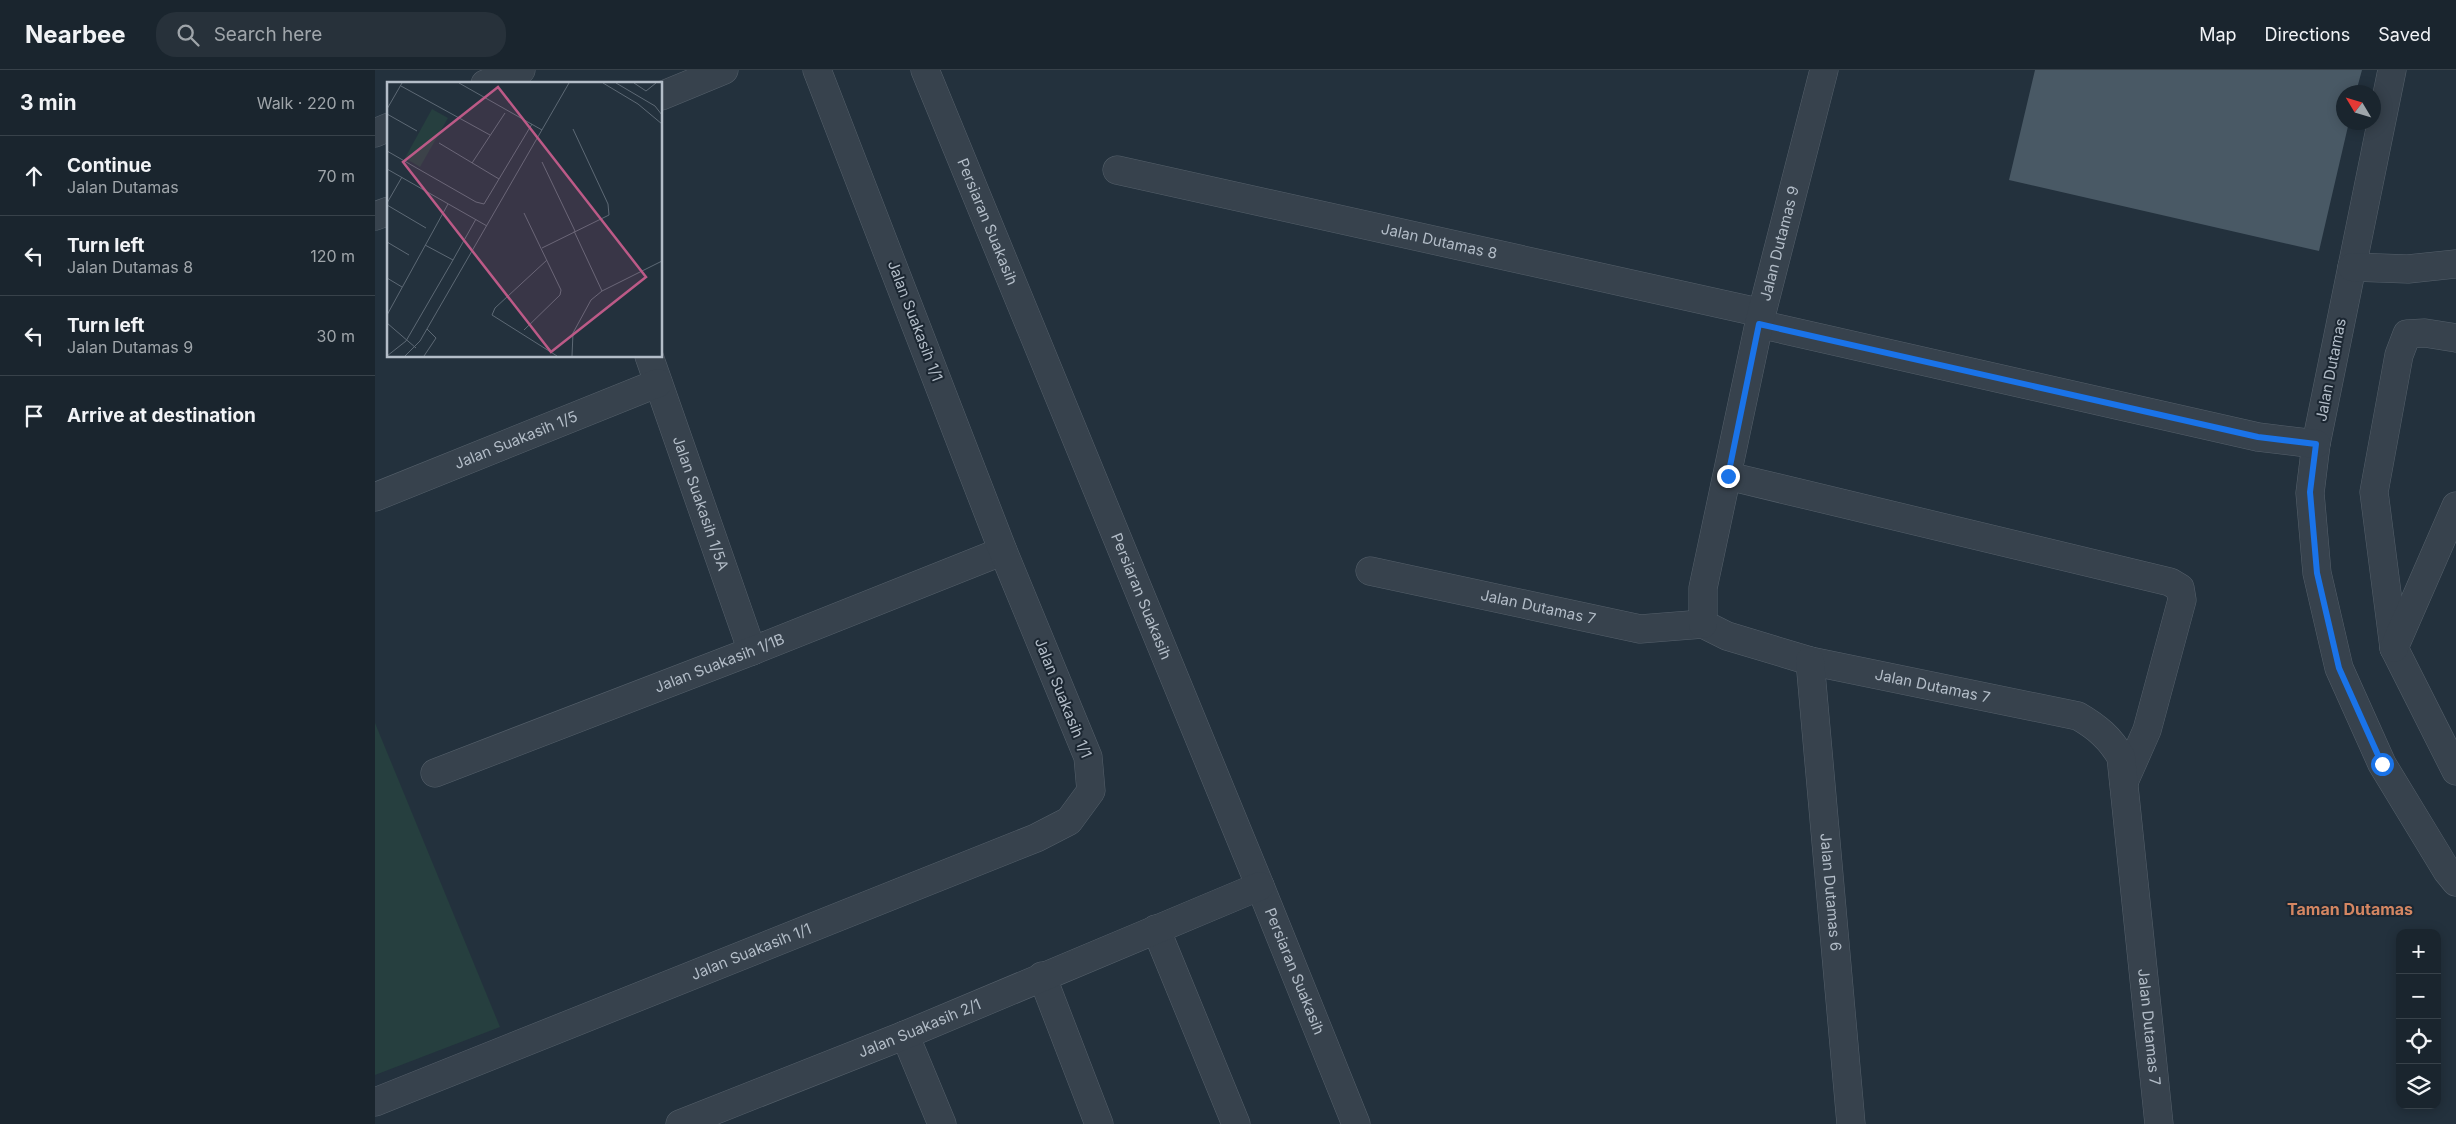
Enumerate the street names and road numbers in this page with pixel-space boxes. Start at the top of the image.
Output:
street label: Persiaran Suakasih [953,155,1022,288]
street label: Jalan Dutamas 9 [1755,184,1803,303]
street label: Jalan Dutamas 8 [1379,219,1499,263]
street label: Jalan Suakasih 1/1 [884,258,947,384]
street label: Jalan Dutamas [2311,317,2350,423]
street label: Jalan Suakasih 1/5 [451,406,580,473]
street label: Jalan Suakasih 1/5A [669,433,733,573]
street label: Persiaran Suakasih [1107,530,1176,662]
street label: Jalan Dutamas 7 [1479,585,1598,628]
street label: Jalan Suakasih 1/1B [652,629,787,697]
street label: Jalan Suakasih 1/1 [1031,635,1096,761]
street label: Jalan Dutamas 7 [1873,665,1992,707]
street label: Jalan Dutamas 6 [1816,832,1846,952]
street label: Persiaran Suakasih [1261,905,1329,1037]
street label: Jalan Suakasih 1/1 [688,919,814,984]
street label: Jalan Dutamas 7 [2134,967,2165,1086]
street label: Jalan Suakasih 2/1 [855,994,984,1062]

